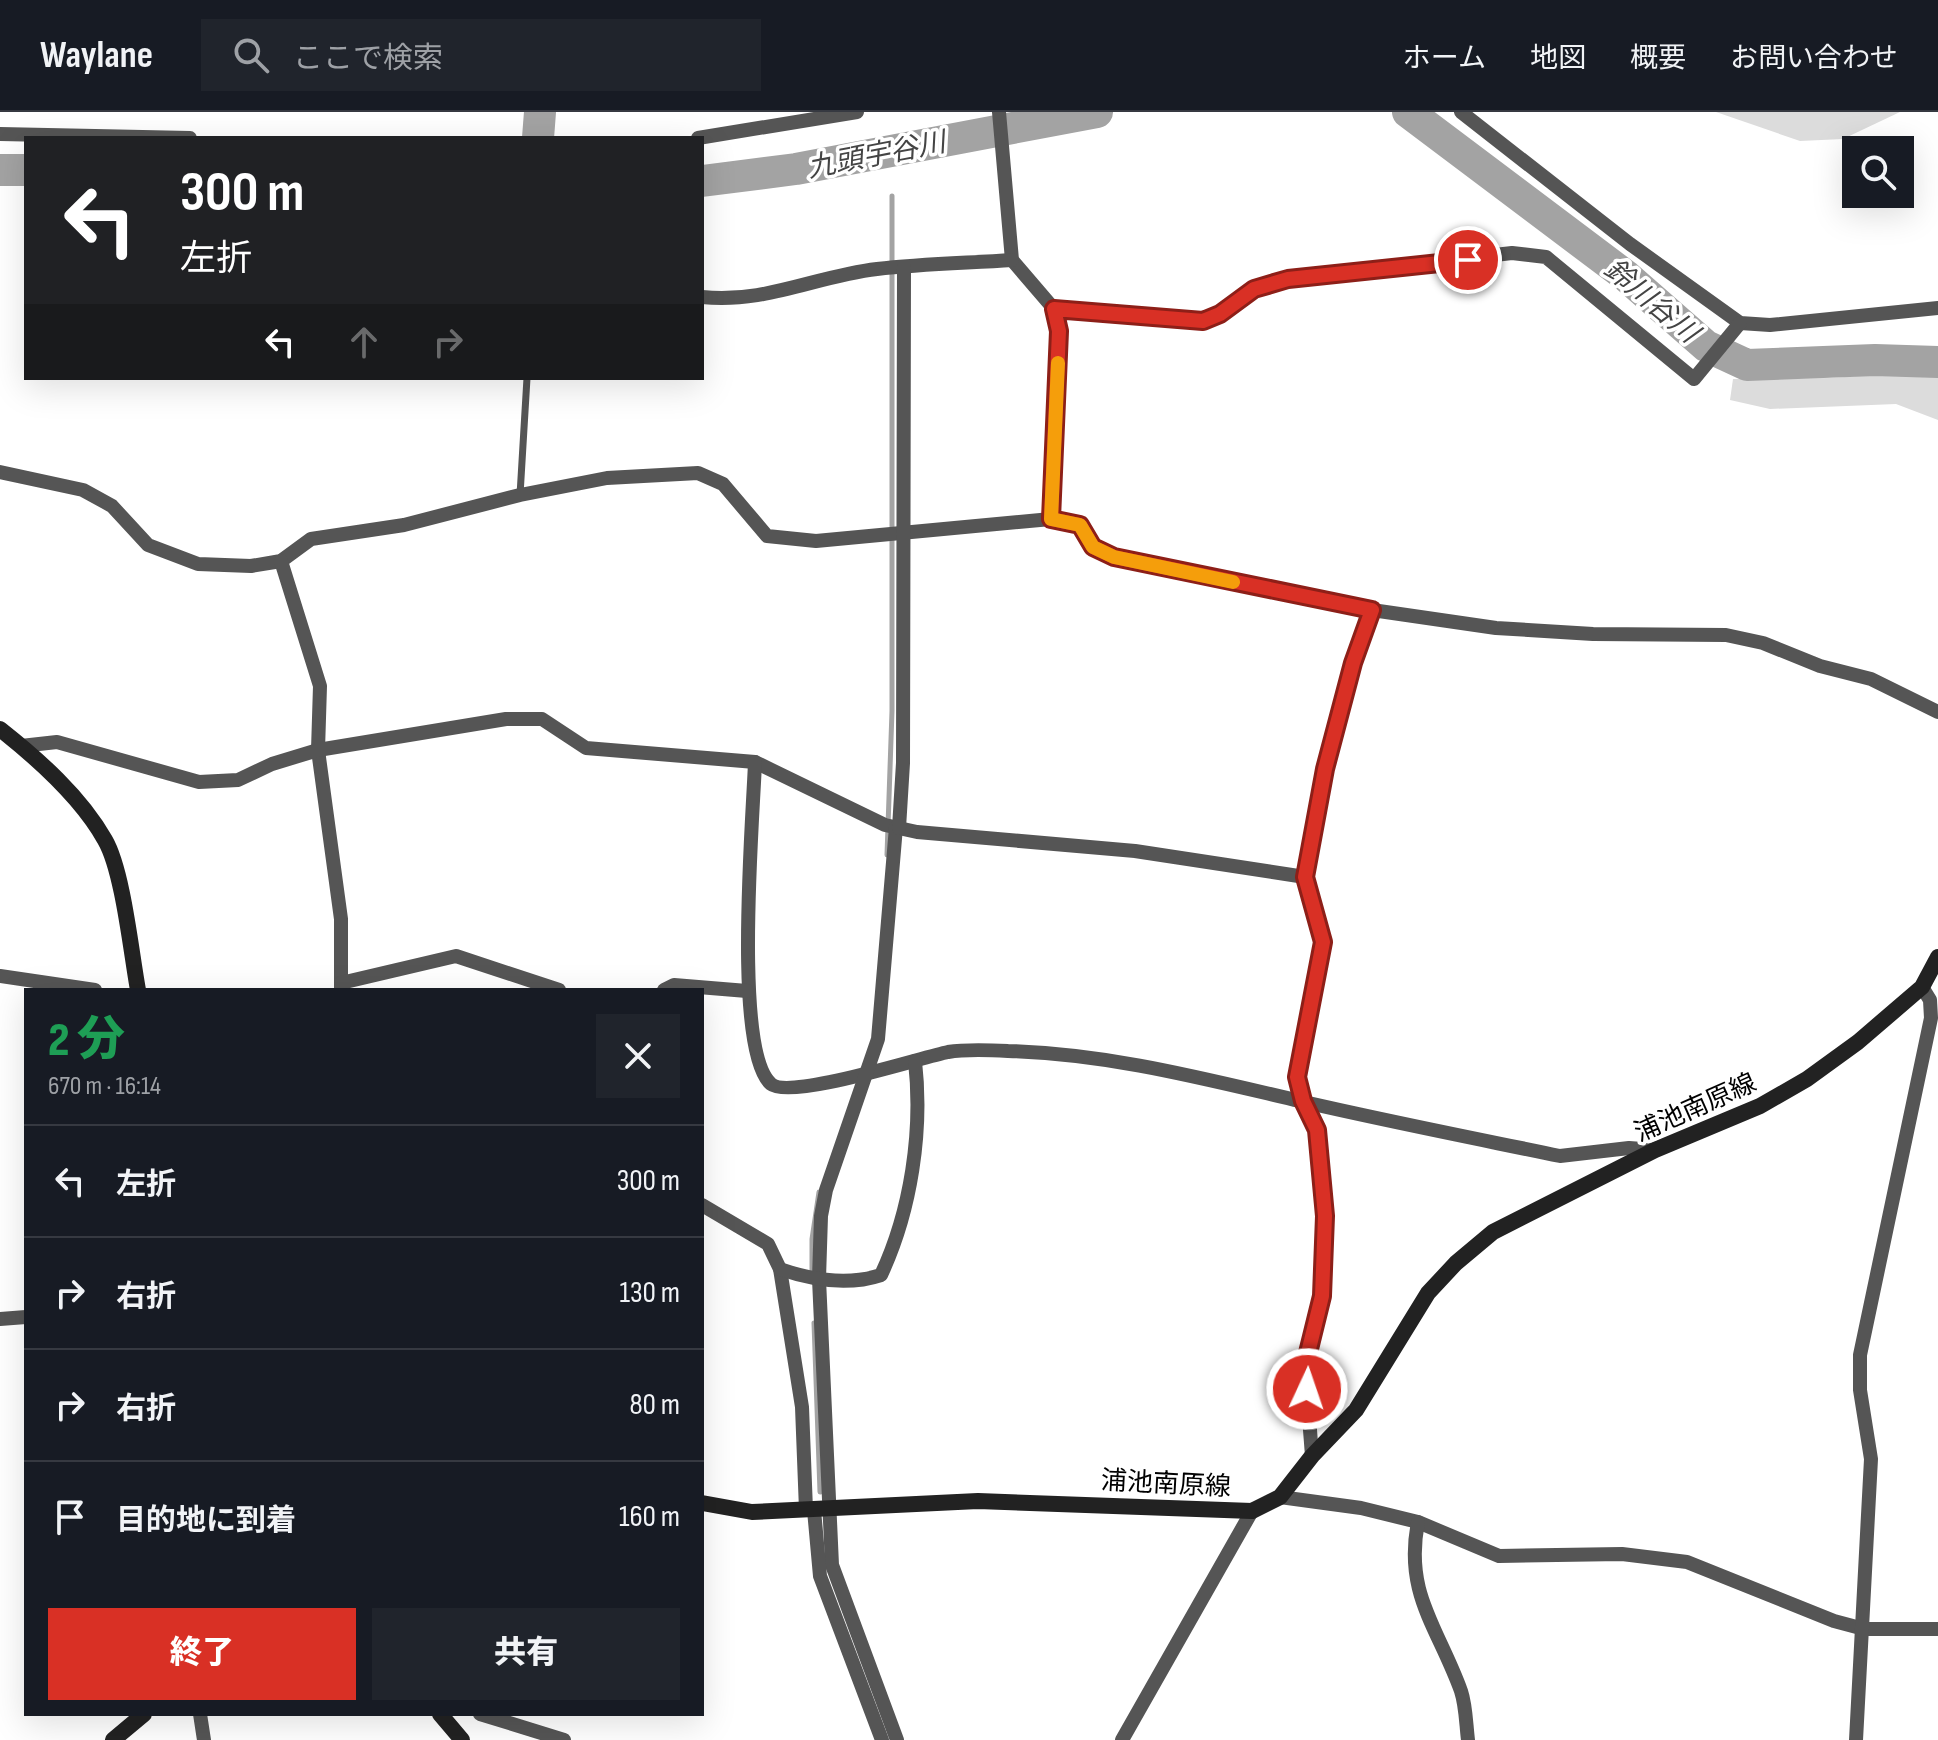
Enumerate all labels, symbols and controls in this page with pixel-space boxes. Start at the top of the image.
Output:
search box [201,19,761,91]
text: Waylane [40,33,153,78]
icon: search [229,33,273,77]
text: ここで検索 [293,41,443,77]
text: ホーム [1403,42,1486,75]
text: 地図 [1530,42,1586,75]
text: 概要 [1630,42,1686,75]
text: お問い合わせ [1730,42,1898,75]
water label: 九頭宇谷川 [804,125,951,185]
map controls [1842,136,1914,208]
button: search [1842,136,1914,208]
text: 300 m [180,160,304,227]
icon: left [48,168,152,272]
pin [1434,226,1502,294]
text: 左折 [180,238,252,281]
icon: arrive [1446,238,1490,282]
water label: 鈴川谷川 [1598,253,1707,352]
icon: left [258,320,302,364]
icon: ahead [342,320,386,364]
icon: right [426,320,470,364]
text: 2 分 [48,1012,125,1069]
button: close [596,1014,680,1098]
street label: 浦池南原線 [1630,1068,1761,1149]
text: 670 m · 16:14 [48,1071,161,1102]
icon: left [48,1159,92,1203]
text: 300 m [617,1163,680,1199]
text: 左折 [116,1167,176,1203]
icon: right [48,1271,92,1315]
text: 130 m [620,1275,680,1311]
text: 右折 [116,1279,176,1315]
position arrow [1265,1347,1349,1431]
icon: right [48,1383,92,1427]
text: 80 m [629,1387,680,1423]
text: 右折 [116,1391,176,1427]
street label: 浦池南原線 [1100,1466,1232,1503]
icon: arrive [48,1495,92,1539]
text: 160 m [619,1499,680,1535]
text: 目的地に到着 [116,1503,296,1539]
button: 終了 [48,1608,356,1700]
button: 共有 [372,1608,680,1700]

